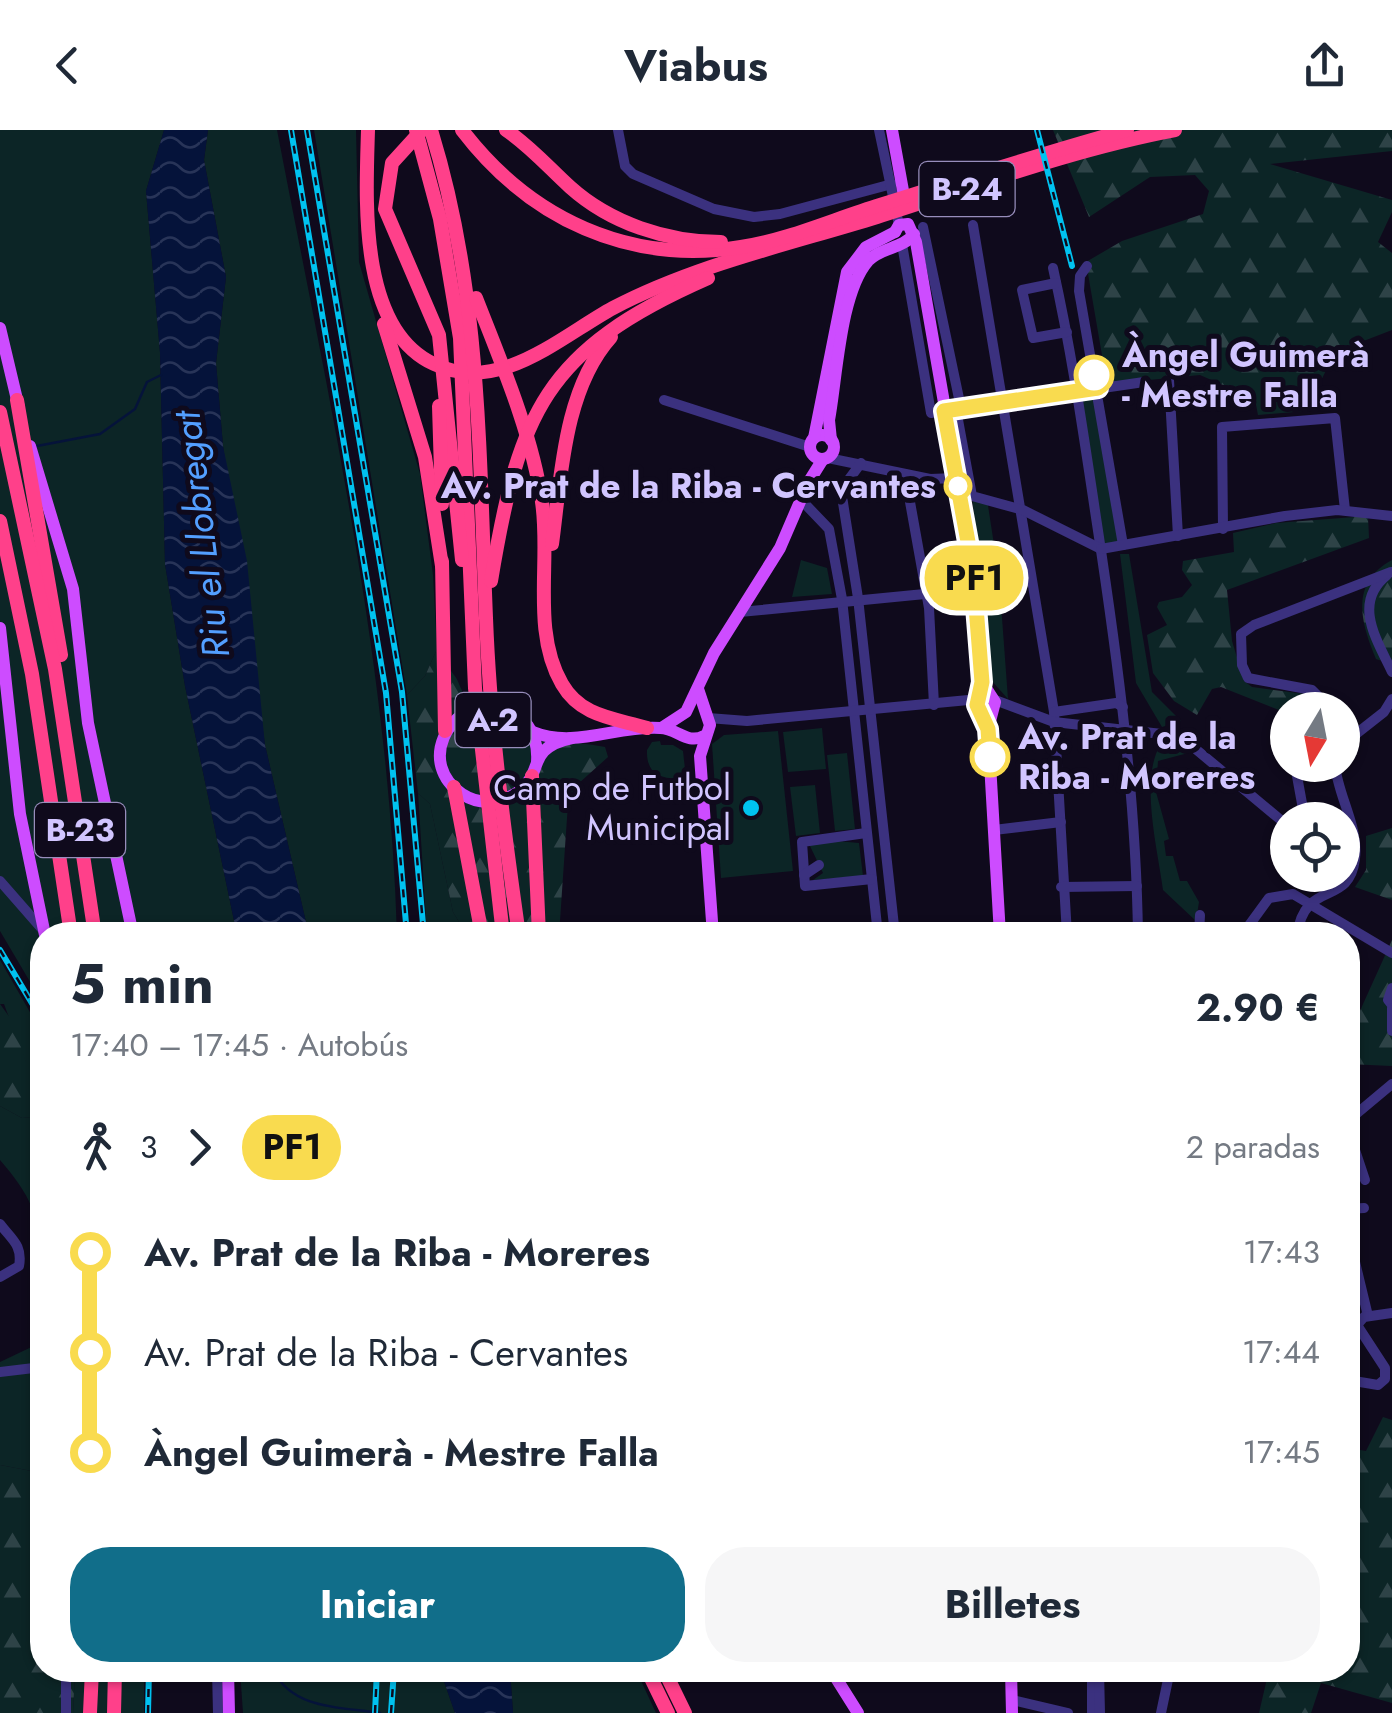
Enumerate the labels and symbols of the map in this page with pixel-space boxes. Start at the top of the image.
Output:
road number: B-24 [920,162,1014,216]
place label: Àngel Guimerà - Mestre Falla [1121,330,1370,420]
marker: Àngel Guimerà - Mestre Falla [1075,356,1113,394]
water label: Riu el Llobregat [158,406,243,661]
place label: Av. Prat de la Riba - Cervantes [440,461,936,511]
marker: Av. Prat de la Riba - Cervantes [945,473,971,499]
line badge: PF1 [916,546,1032,610]
north arrow [1270,692,1360,782]
road number: A-2 [456,693,530,747]
place label: Av. Prat de la Riba - Moreres [1017,712,1255,802]
marker: Av. Prat de la Riba - Moreres [971,738,1009,776]
place label: Camp de Futbol Municipal [493,763,731,853]
marker: Camp de Futbol Municipal [740,797,762,819]
road number: B-23 [35,803,125,857]

